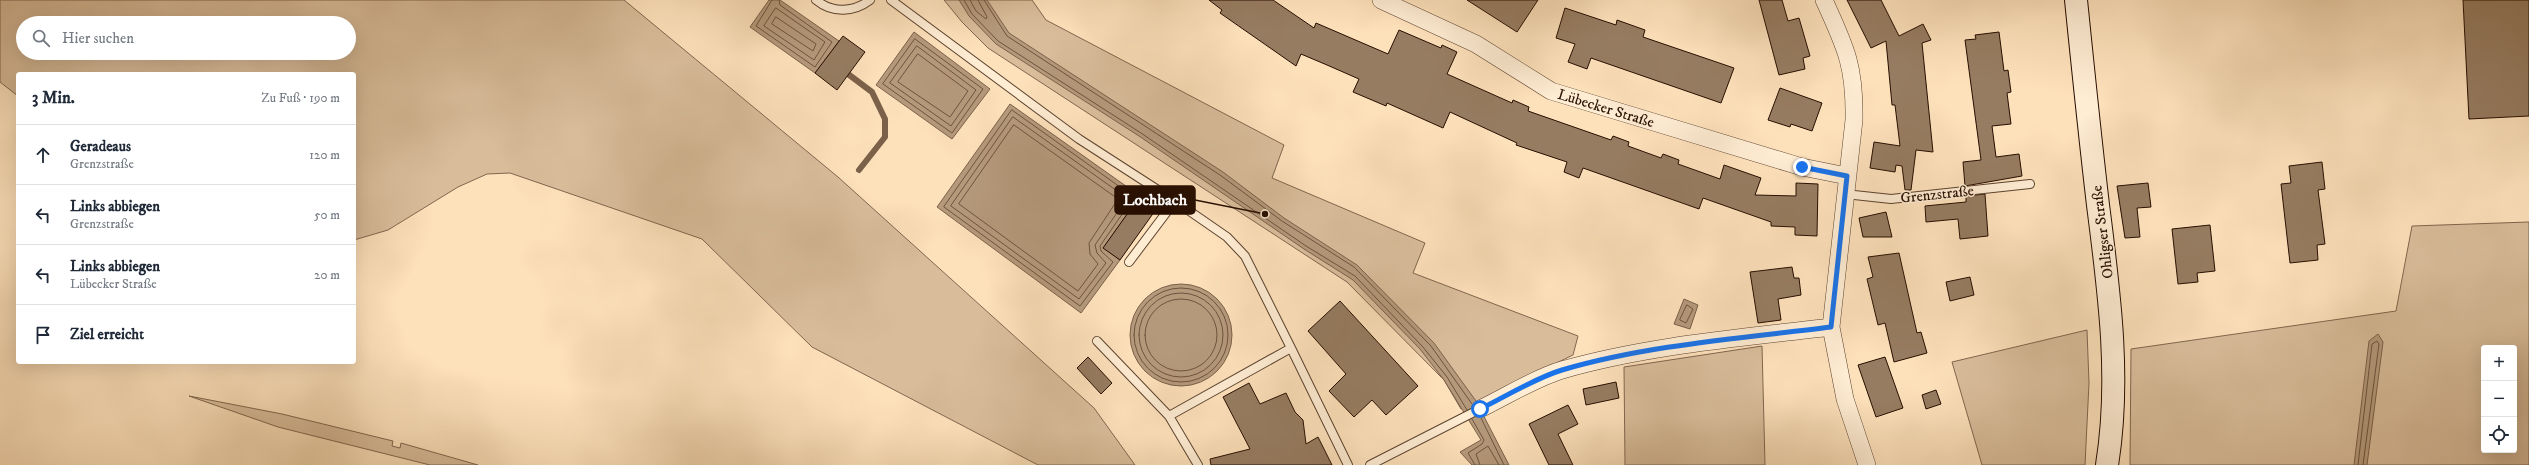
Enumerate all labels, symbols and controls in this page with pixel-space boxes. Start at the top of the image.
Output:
search box [16,16,356,60]
icon: search [30,27,52,49]
text: Hier suchen [62,29,134,48]
street label: Lübecker Straße [1555,85,1656,132]
text: 3 Min. [32,87,75,109]
text: Zu Fuß · 190 m [261,90,340,106]
text: Geradeaus [70,137,131,156]
icon: ahead [32,144,54,166]
text: 120 m [309,147,340,163]
text: Grenzstraße [70,156,134,172]
route end [1793,158,1811,176]
street label: Grenzstraße [1899,181,1975,208]
street label: Ohligser Straße [2087,184,2118,280]
callout: Lochbach [1115,186,1195,214]
text: Lochbach [1123,190,1188,210]
text: Links abbiegen [70,197,160,216]
icon: left [32,204,54,226]
text: 50 m [314,207,340,223]
text: Grenzstraße [70,216,134,232]
text: Links abbiegen [70,257,160,276]
icon: left [32,264,54,286]
text: 20 m [314,267,340,283]
text: Lübecker Straße [70,276,157,292]
icon: arrive [32,324,54,346]
text: Ziel erreicht [70,325,144,344]
map controls [2481,345,2517,453]
button: + [2481,345,2517,381]
button: − [2481,381,2517,417]
route start [1471,400,1489,418]
button: locate [2481,417,2517,453]

